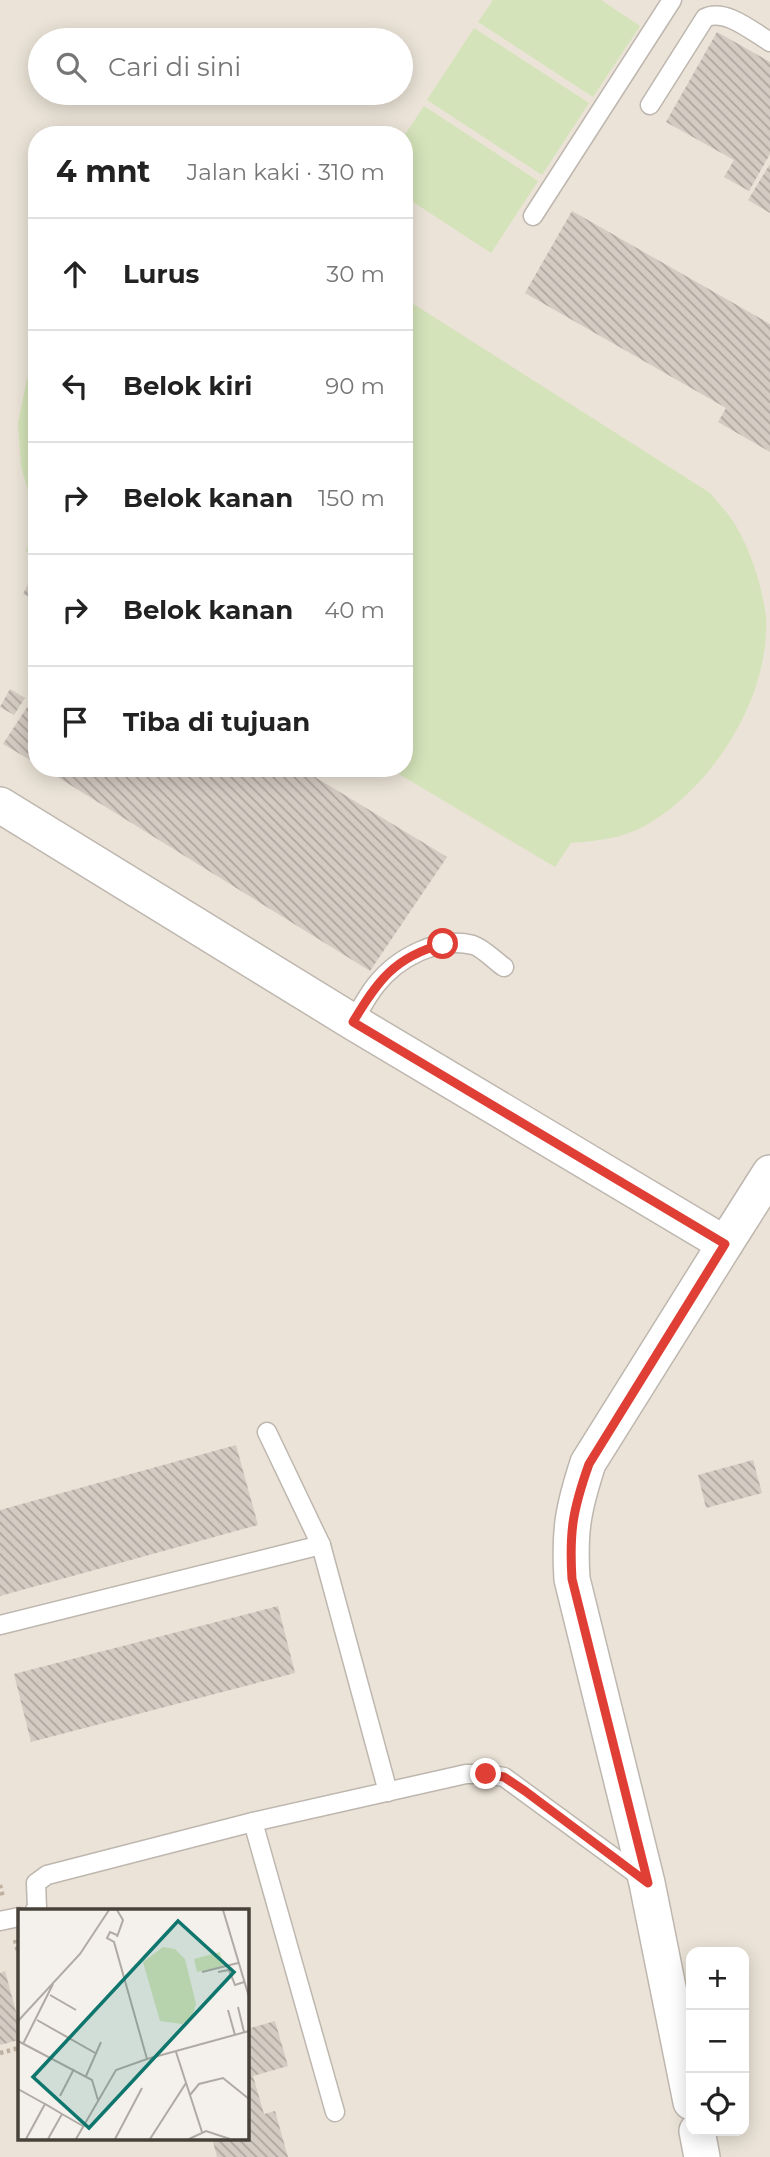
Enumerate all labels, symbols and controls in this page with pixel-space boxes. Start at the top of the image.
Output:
search box [28,28,413,105]
icon: search [52,48,90,86]
text: Cari di sini [108,51,241,83]
text: 4 mnt [56,153,150,190]
text: Jalan kaki · 310 m [187,158,385,186]
icon: ahead [56,255,94,293]
text: Lurus [123,258,199,290]
text: 30 m [326,260,385,288]
icon: left [56,367,94,405]
text: Belok kiri [123,370,252,402]
text: 90 m [325,372,385,400]
icon: right [56,479,94,517]
text: Belok kanan [123,482,293,514]
text: 150 m [318,484,385,512]
icon: right [56,591,94,629]
text: Belok kanan [123,594,293,626]
text: 40 m [324,596,385,624]
icon: arrive [56,703,94,741]
text: Tiba di tujuan [123,706,310,738]
route start [427,928,458,959]
route end [470,1758,501,1789]
inset map [18,1909,248,2140]
map controls [686,1947,749,2136]
button: + [686,1947,749,2010]
button: − [686,2010,749,2073]
button: locate [686,2073,749,2136]

